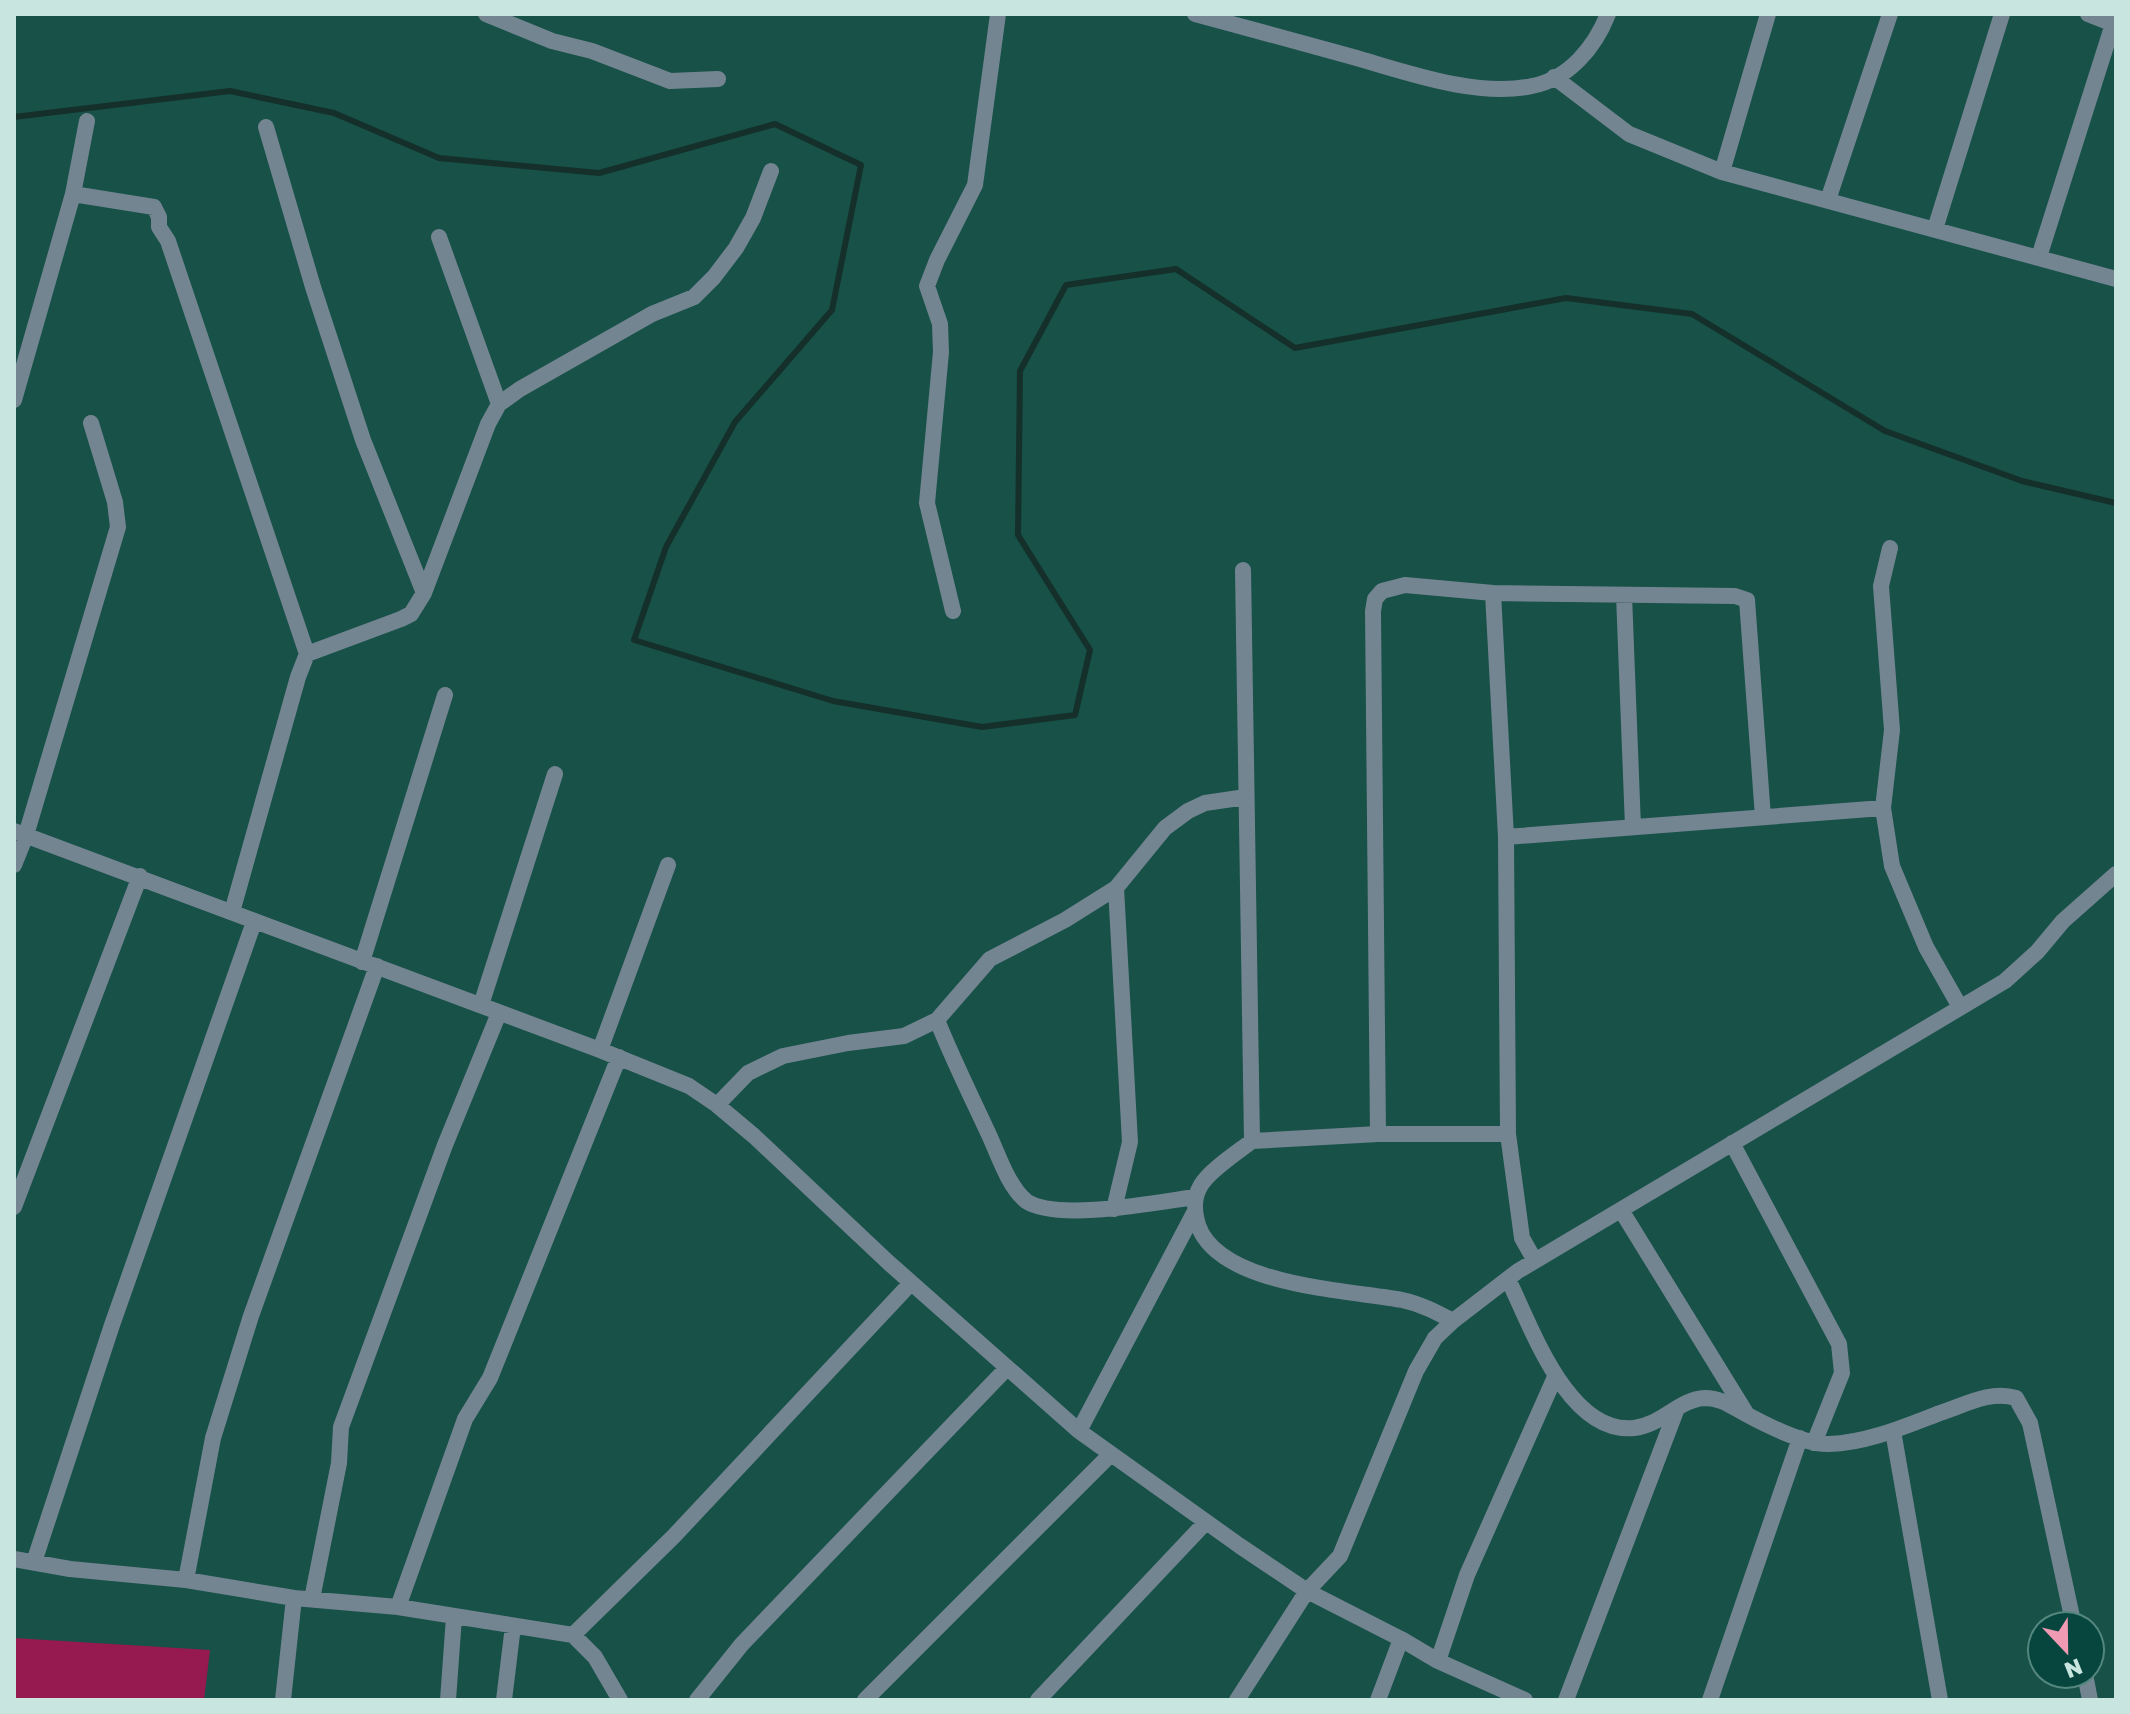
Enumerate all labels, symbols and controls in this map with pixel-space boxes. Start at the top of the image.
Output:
north arrow [2026,1610,2106,1690]
text: N [2061,1653,2086,1685]

